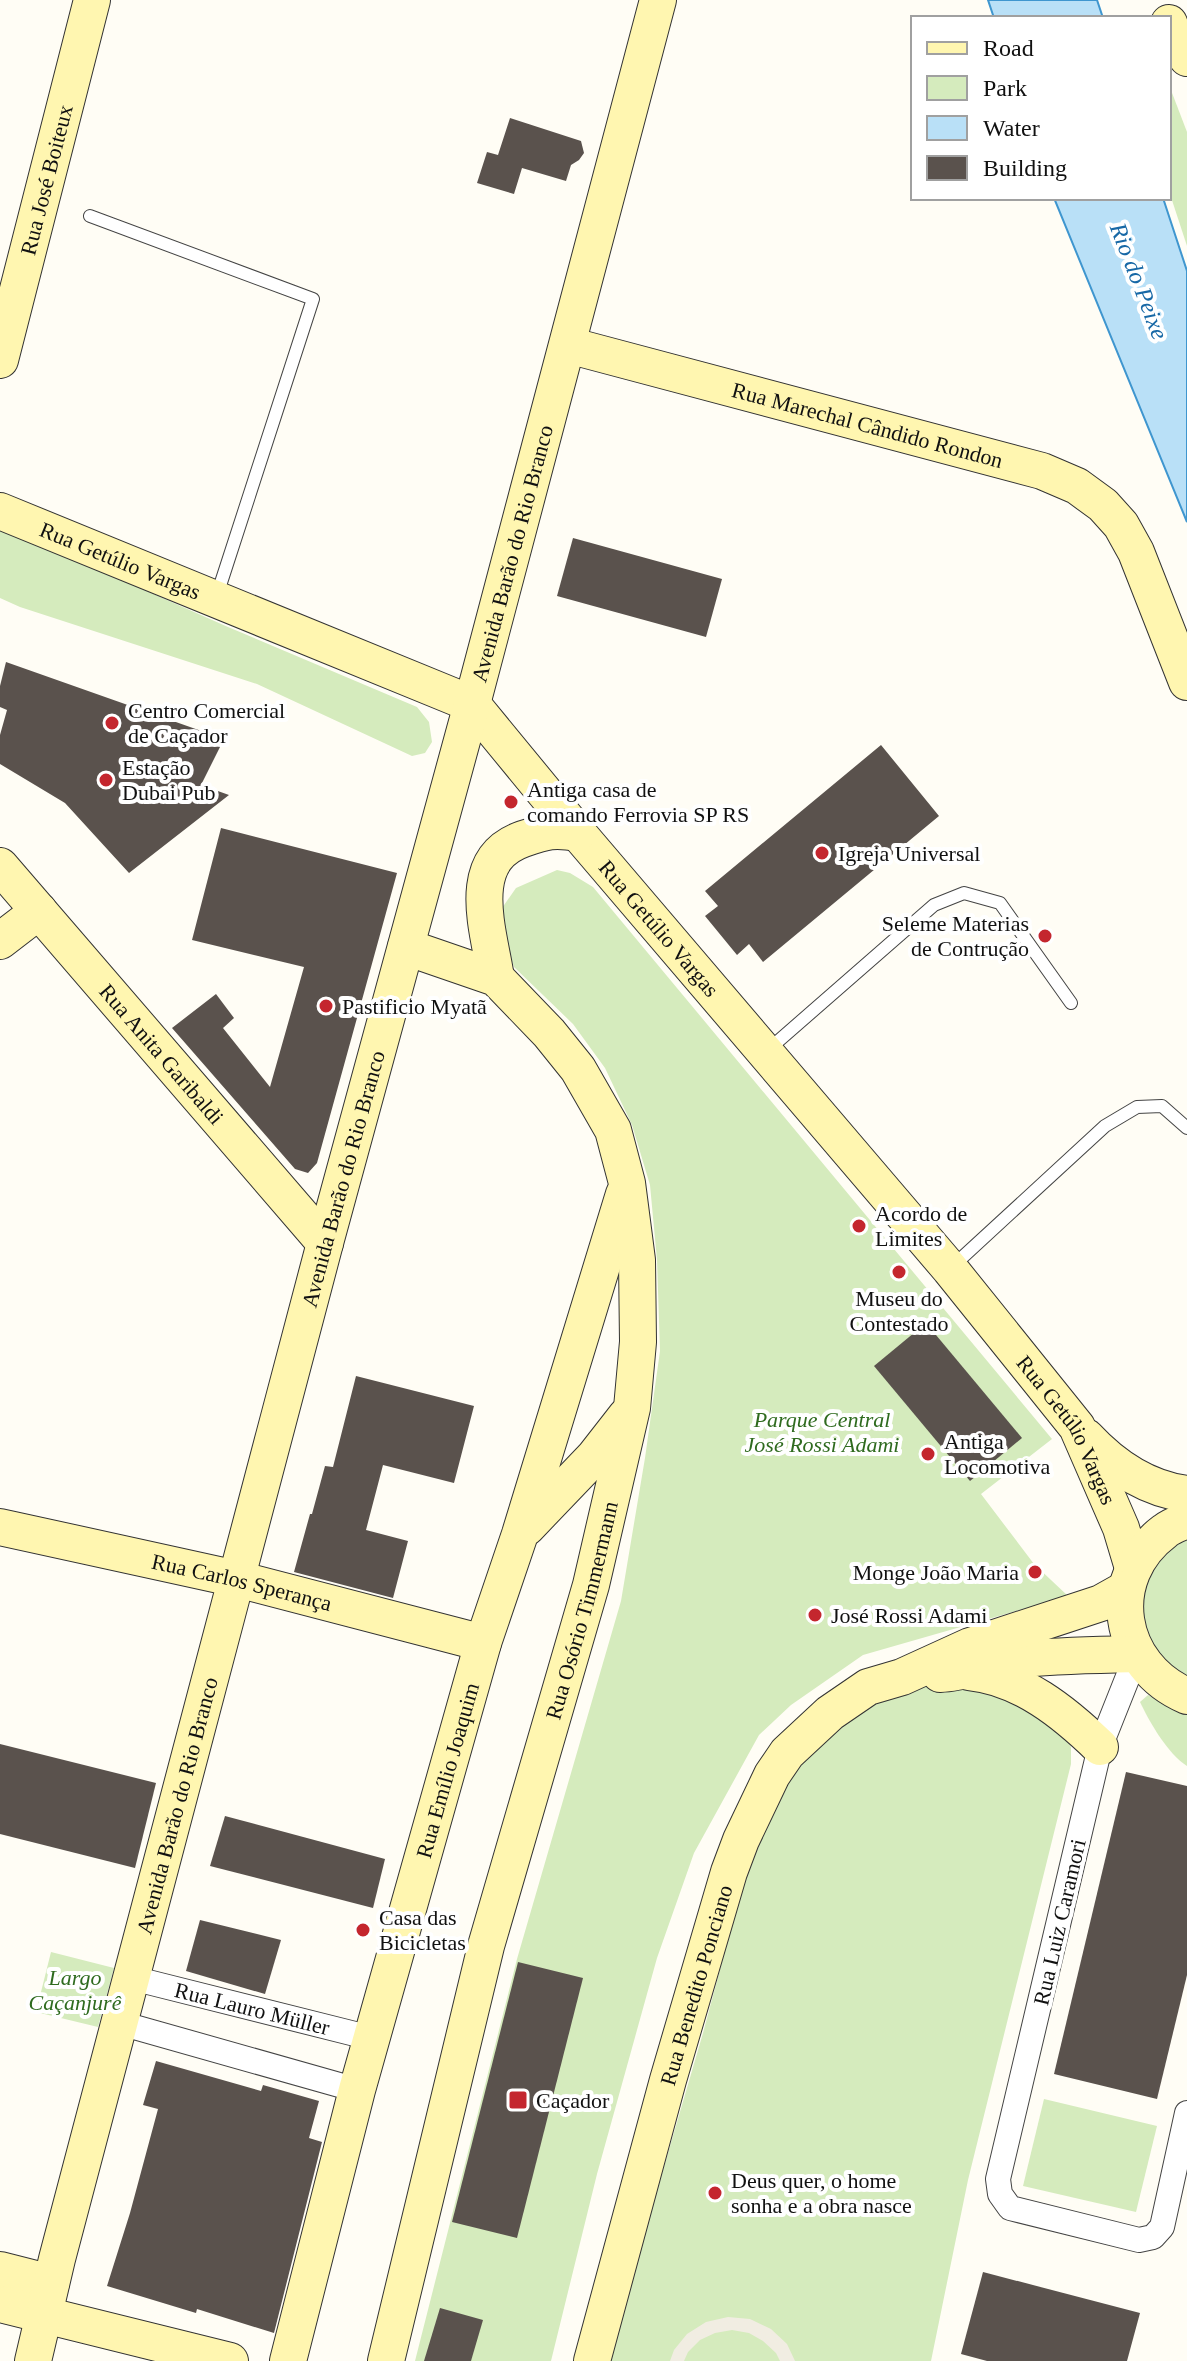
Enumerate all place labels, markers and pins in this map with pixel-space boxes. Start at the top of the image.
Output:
place label: Centro Comercial de Caçador [128,698,285,748]
marker: Centro Comercial de Caçador [103,714,121,732]
place label: Estação Dubai Pub [122,755,216,805]
marker: Estação Dubai Pub [97,771,115,789]
place label: Antiga casa de comando Ferrovia SP RS [527,777,749,827]
marker: Antiga casa de comando Ferrovia SP RS [502,793,520,811]
place label: Igreja Universal [838,841,980,866]
marker: Igreja Universal [813,844,831,862]
place label: Seleme Materias de Contrução [882,911,1029,961]
marker: Seleme Materias de Contrução [1036,927,1054,945]
place label: Pastificio Myatã [342,994,487,1019]
marker: Pastificio Myatã [317,997,335,1015]
place label: Acordo de Limites [875,1201,967,1251]
marker: Acordo de Limites [850,1217,868,1235]
marker: Museu do Contestado [890,1263,908,1281]
place label: Museu do Contestado [850,1286,949,1336]
place label: Antiga Locomotiva [944,1429,1051,1479]
marker: Antiga Locomotiva [919,1445,937,1463]
place label: Monge João Maria [853,1560,1019,1585]
marker: Monge João Maria [1026,1563,1044,1581]
place label: José Rossi Adami [831,1603,987,1628]
marker: José Rossi Adami [806,1606,824,1624]
place label: Casa das Bicicletas [379,1905,466,1955]
marker: Casa das Bicicletas [354,1921,372,1939]
place label: Caçador [536,2088,610,2113]
marker: Caçador [507,2089,529,2111]
place label: Deus quer, o home sonha e a obra nasce [731,2168,912,2218]
marker: Deus quer, o home sonha e a obra nasce [706,2184,724,2202]

